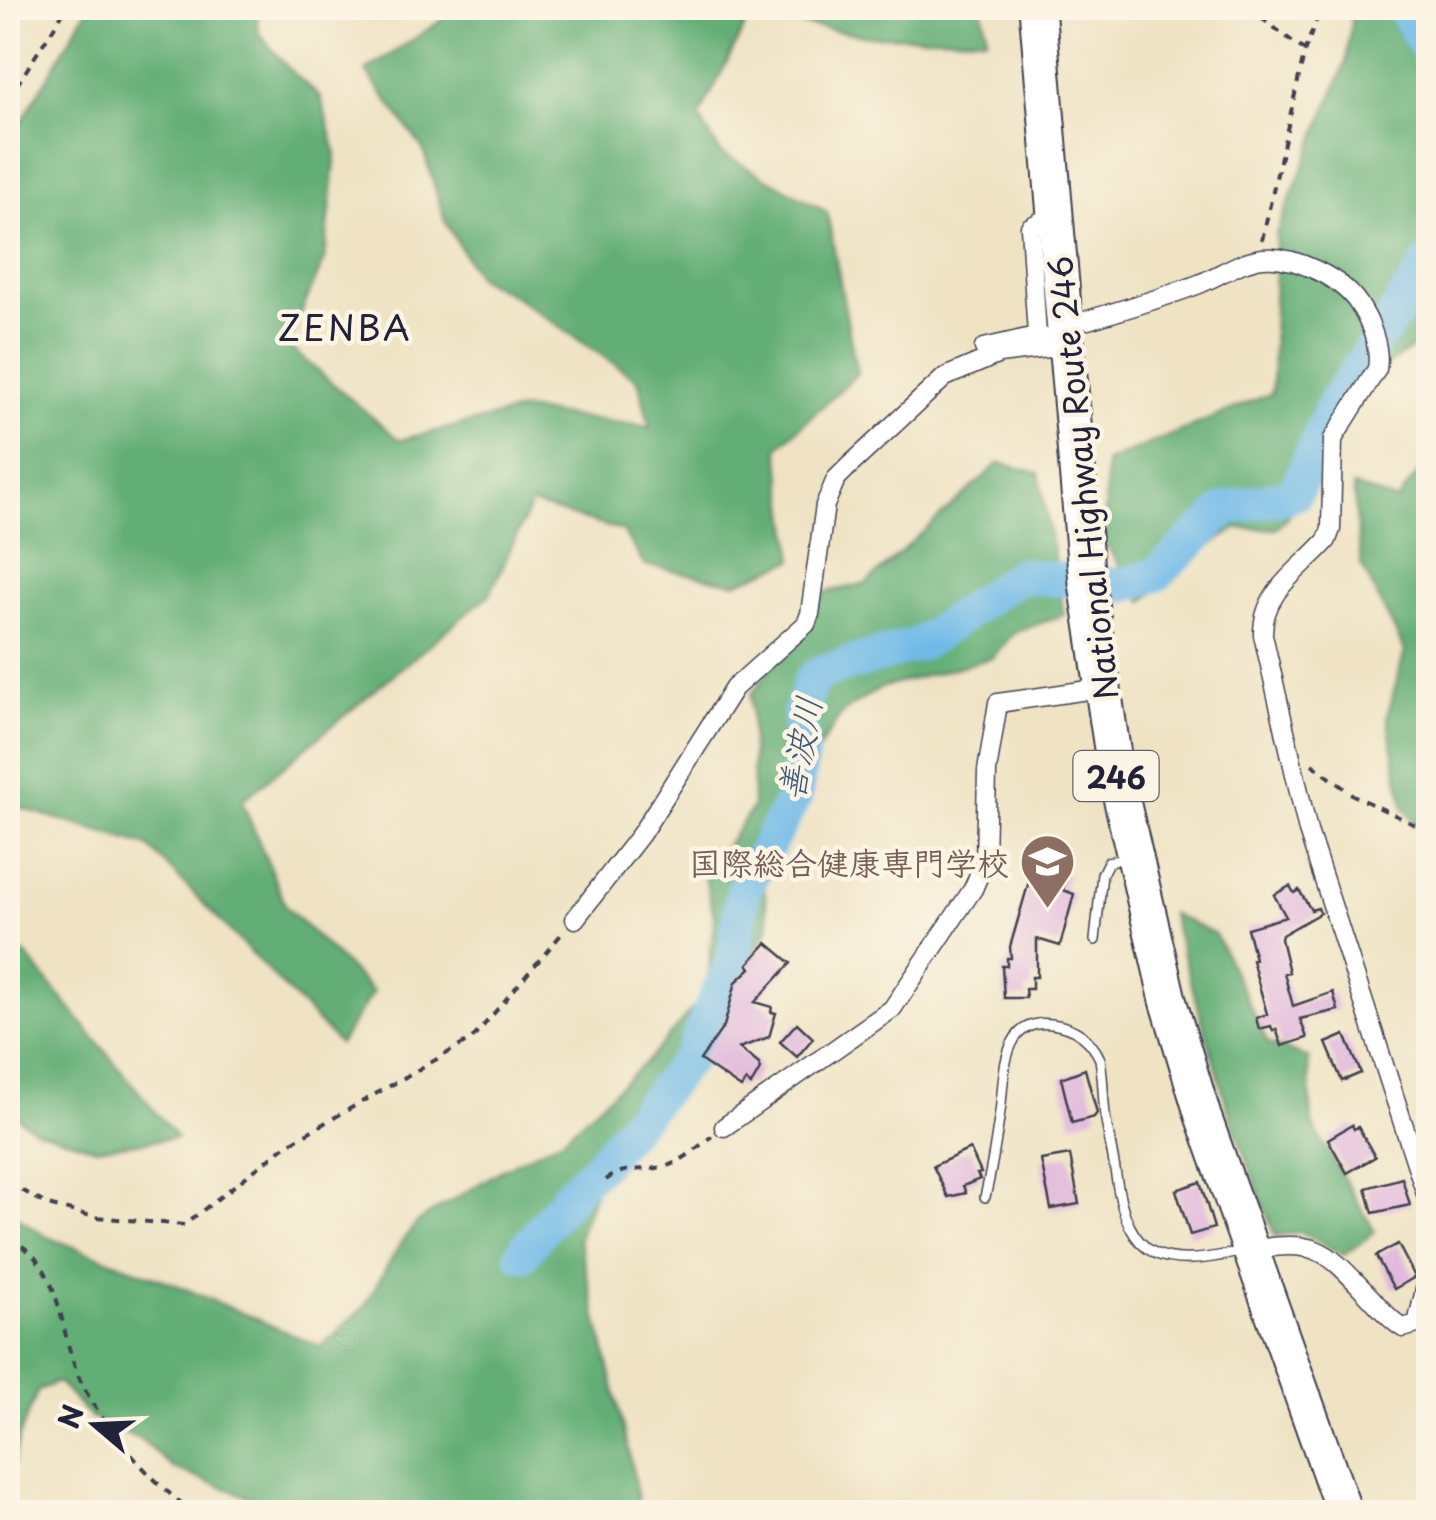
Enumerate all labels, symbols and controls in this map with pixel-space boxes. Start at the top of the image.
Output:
street label: National Highway Route 246 [1035,254,1129,702]
district label: ZENBA [278,300,412,353]
water label: 善波川 [762,691,834,805]
road number: 246 [1074,751,1158,801]
school or university icon: 国際総合健康専門学校 [1018,832,1078,911]
place label: 国際総合健康専門学校 [689,838,1009,886]
north arrow [45,1375,145,1475]
text: N [46,1399,94,1434]

